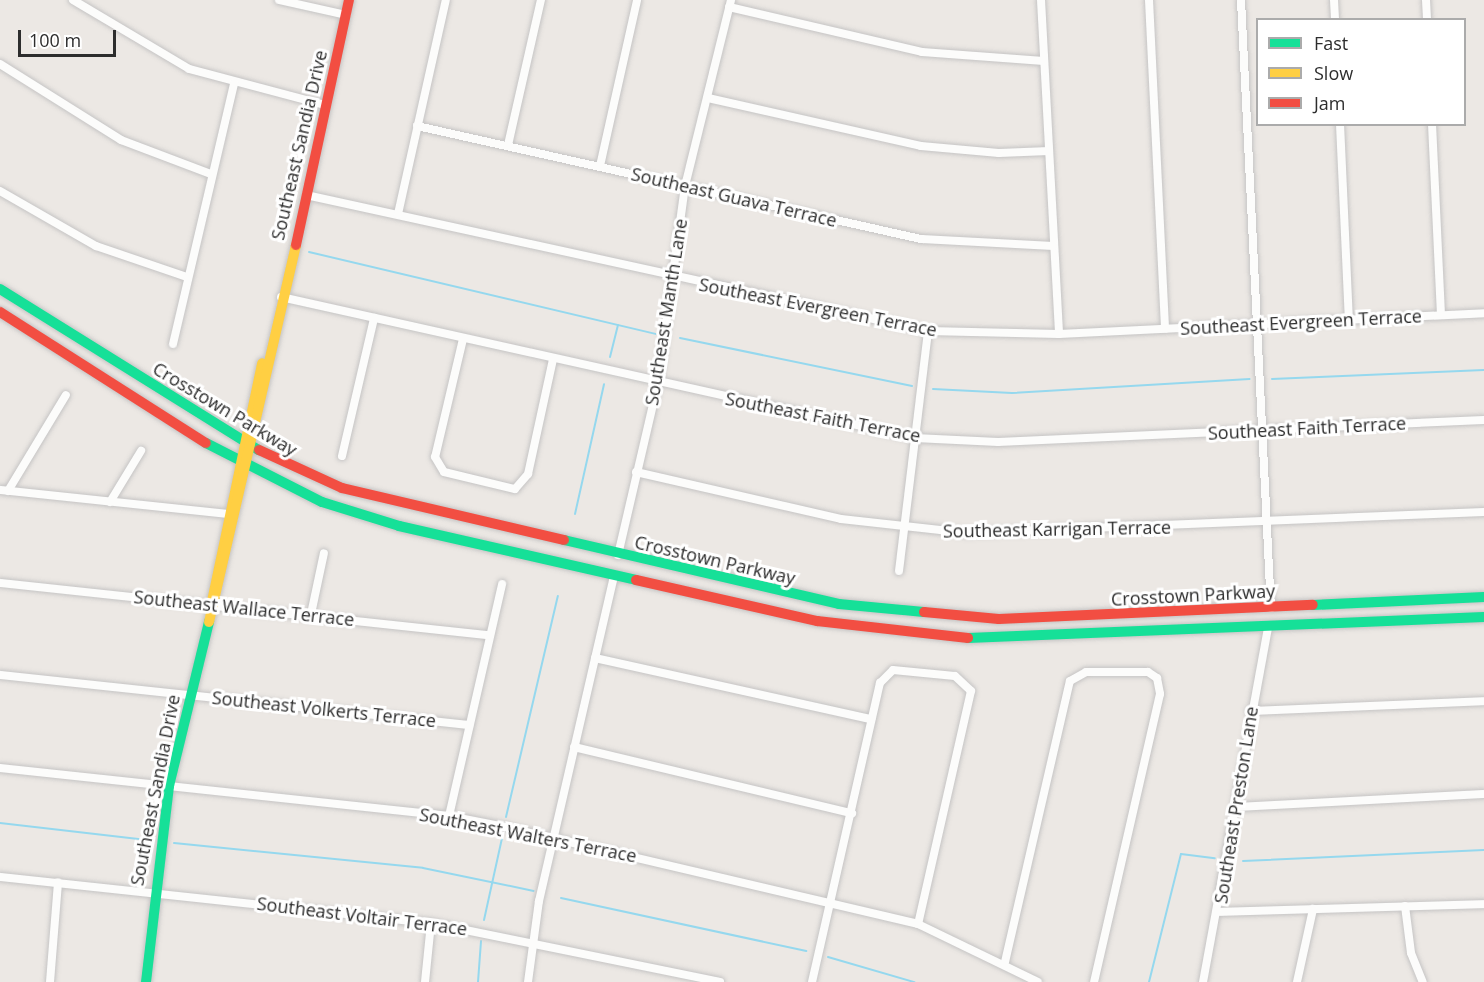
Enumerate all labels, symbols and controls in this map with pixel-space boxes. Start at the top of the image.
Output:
scale bar [21,18,118,56]
legend [1256,18,1466,126]
text: 100 m [29,28,81,52]
text: Fast [1314,31,1348,55]
street label: Southeast Sandia Drive [267,48,331,242]
text: Slow [1314,61,1353,85]
text: Jam [1314,91,1346,115]
street label: Southeast Guava Terrace [629,163,839,231]
street label: Southeast Manth Lane [641,217,691,407]
street label: Southeast Evergreen Terrace [697,273,939,341]
street label: Southeast Evergreen Terrace [1180,305,1422,339]
street label: Crosstown Parkway [149,357,301,461]
street label: Southeast Faith Terrace [724,387,922,447]
street label: Southeast Faith Terrace [1207,412,1407,444]
street label: Southeast Karrigan Terrace [943,516,1171,542]
street label: Crosstown Parkway [633,531,797,589]
street label: Crosstown Parkway [1110,580,1276,610]
street label: Southeast Wallace Terrace [133,586,355,630]
street label: Southeast Volkerts Terrace [211,686,437,732]
street label: Southeast Sandia Drive [126,693,184,887]
street label: Southeast Preston Lane [1210,705,1262,905]
street label: Southeast Walters Terrace [418,803,638,867]
street label: Southeast Voltair Terrace [256,892,468,940]

